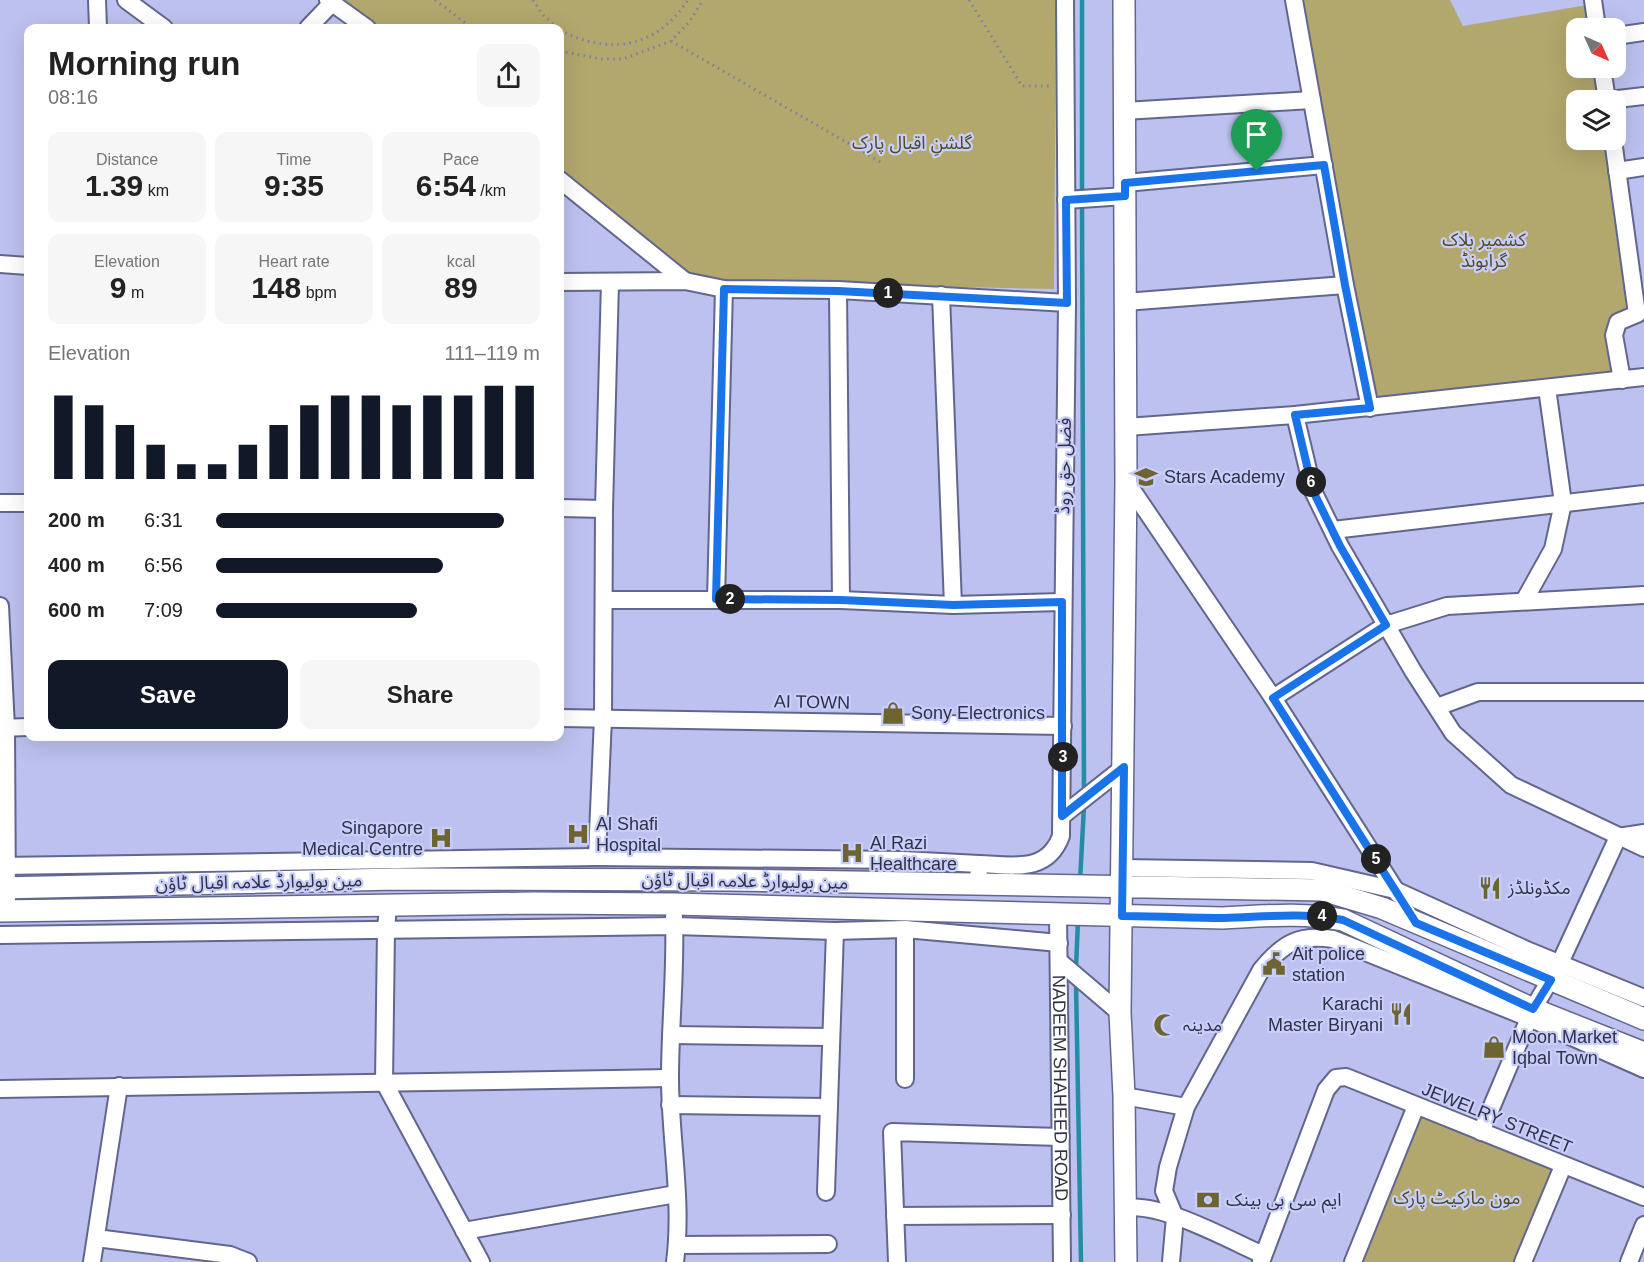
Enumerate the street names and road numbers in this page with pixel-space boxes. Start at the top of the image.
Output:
street label: فضل حق روڈ [1053,418,1076,515]
street label: AI TOWN [774,691,850,713]
street label: مین بولیوارڈ علامہ اقبال ٹاؤن [642,869,848,894]
street label: مین بولیوارڈ علامہ اقبال ٹاؤن [156,870,362,895]
street label: NADEEM SHAHEED ROAD [1049,975,1071,1201]
street label: JEWELRY STREET [1419,1079,1575,1157]

